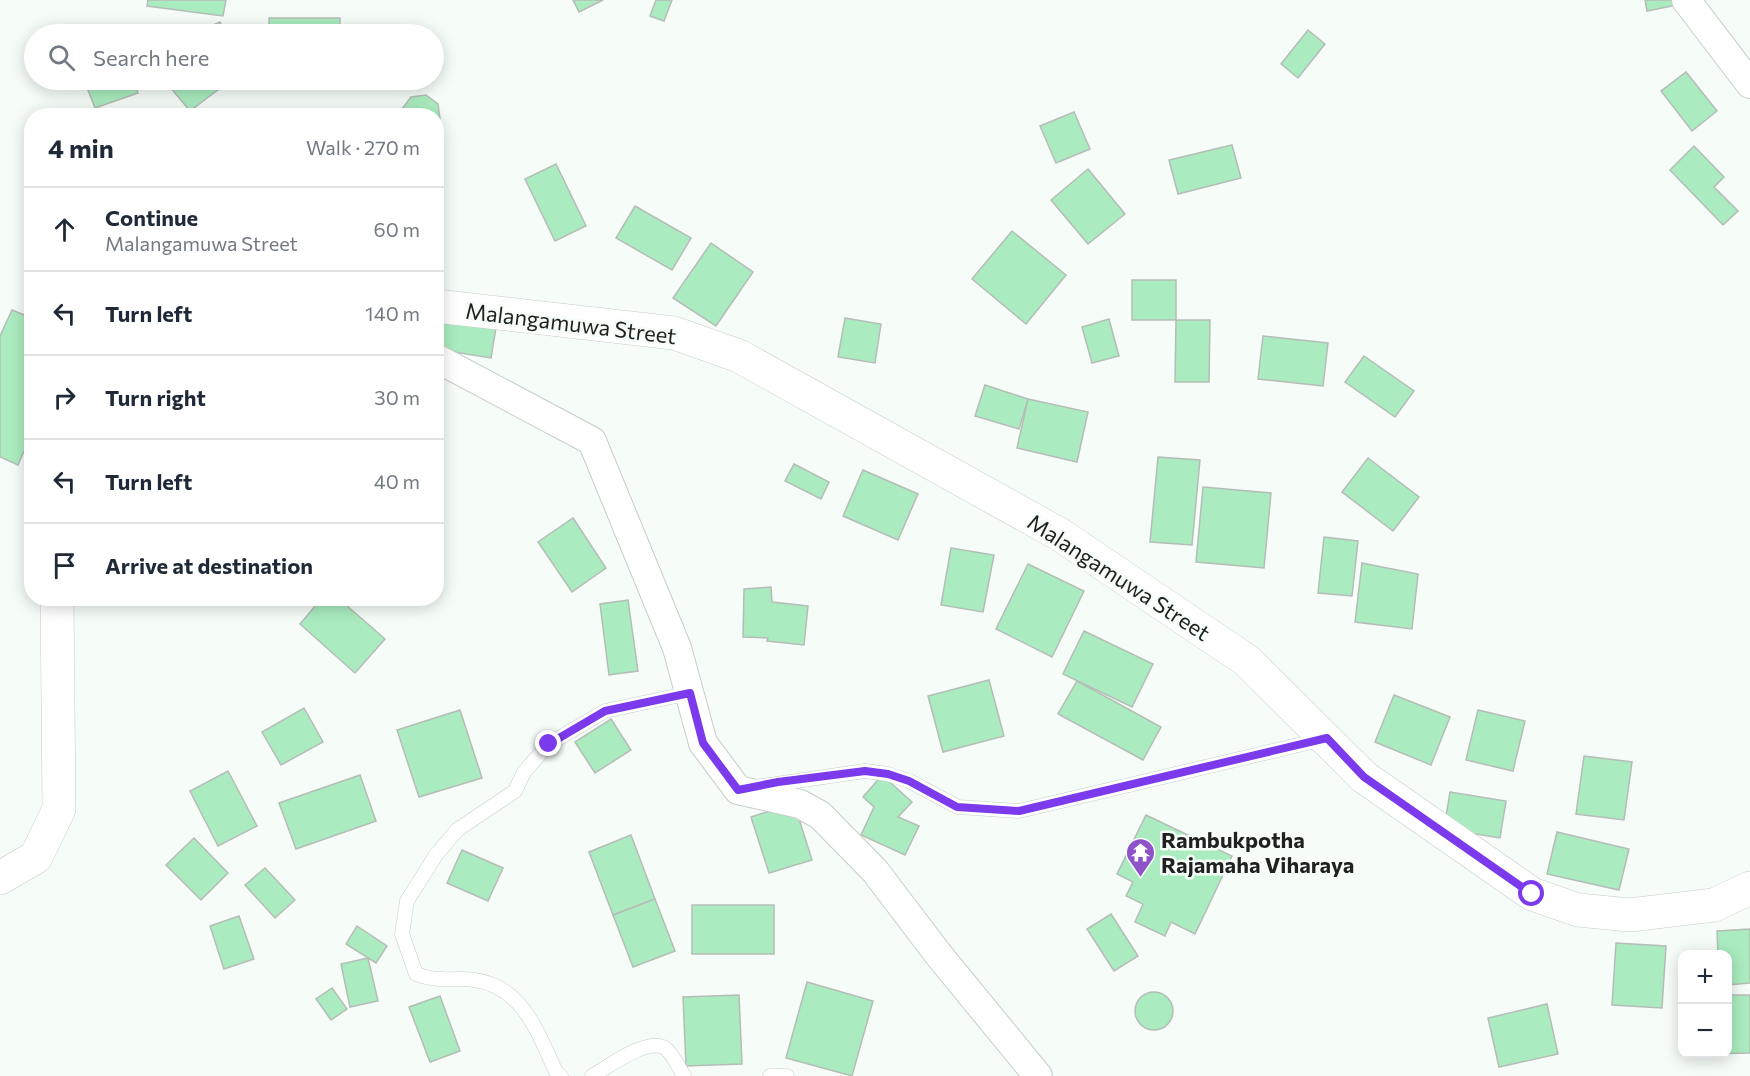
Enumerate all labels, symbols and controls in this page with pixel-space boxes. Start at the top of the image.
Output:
search box [24,24,444,90]
icon: search [45,41,78,74]
text: Search here [93,44,209,71]
text: 4 min [48,132,114,163]
text: Walk · 270 m [306,135,420,159]
text: Continue [105,204,198,231]
icon: ahead [48,213,81,246]
text: 60 m [374,217,420,241]
text: Malangamuwa Street [105,231,298,255]
icon: left [48,297,81,330]
street label: Malangamuwa Street [464,297,678,349]
text: Turn left [105,300,192,327]
text: 140 m [365,301,420,325]
icon: right [48,381,81,414]
text: Turn right [105,384,206,411]
text: 30 m [374,385,420,409]
icon: left [48,465,81,498]
text: Turn left [105,468,192,495]
text: 40 m [374,469,420,493]
street label: Malangamuwa Street [1023,508,1215,646]
icon: arrive [48,549,81,582]
text: Arrive at destination [105,552,313,579]
route end [535,730,561,756]
place label: Rambukpotha Rajamaha Viharaya [1161,826,1354,878]
temple icon: Rambukpotha Rajamaha Viharaya [1124,836,1156,878]
route start [1518,880,1544,906]
map controls [1678,950,1732,1058]
button: + [1678,950,1732,1004]
button: − [1678,1004,1732,1058]

